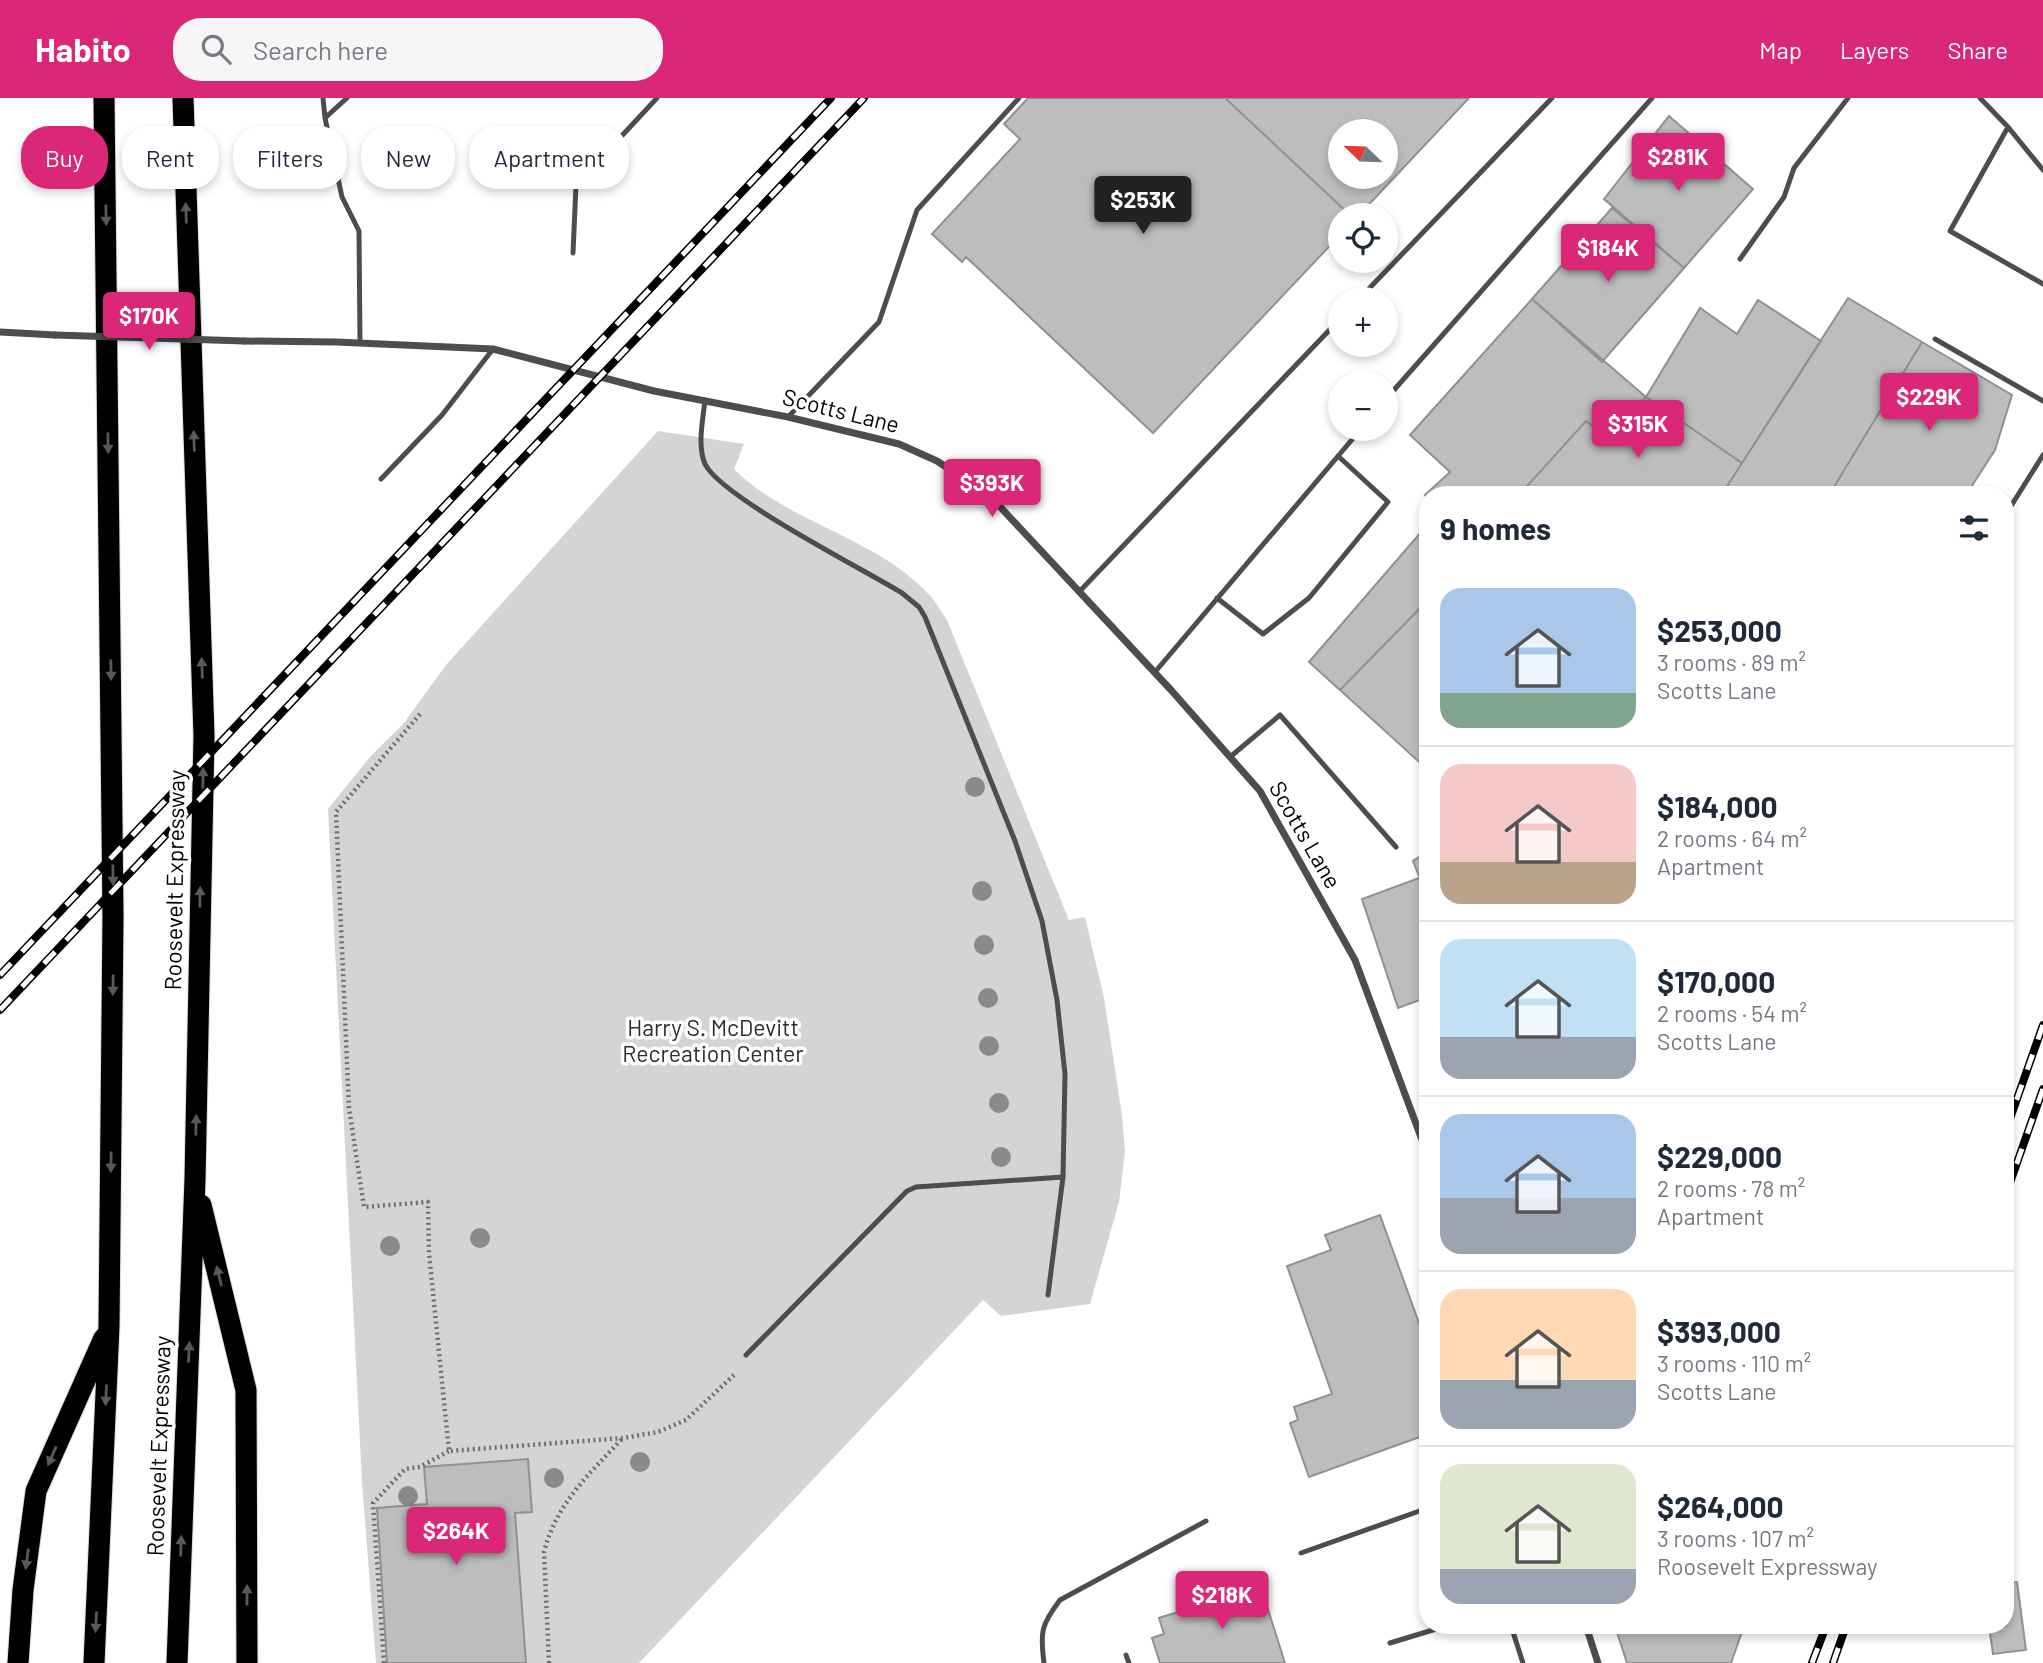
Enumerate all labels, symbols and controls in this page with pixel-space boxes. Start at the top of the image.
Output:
search box [173,18,663,81]
text: Habito [35,29,131,69]
icon: search [197,30,235,68]
text: Search here [253,34,388,65]
text: Map [1759,35,1802,64]
text: Layers [1840,35,1909,64]
text: Share [1947,35,2008,64]
north arrow [1328,119,1398,189]
map controls [1328,119,1398,441]
chip: Buy [21,126,108,189]
chip: Rent [122,126,219,189]
chip: Filters [233,126,347,189]
chip: New [361,126,455,189]
chip: Apartment [469,126,629,189]
pin: $281K [1629,134,1727,193]
text: $281K [1648,142,1708,170]
pin: $253K [1094,176,1192,236]
text: $253K [1110,185,1176,213]
one-way arrow [181,202,192,224]
button: locate [1328,203,1398,273]
one-way arrow [100,204,112,226]
pin: $184K [1559,225,1657,284]
text: $184K [1577,233,1639,261]
button: + [1328,287,1398,357]
pin: $170K [100,292,198,352]
text: $170K [119,301,179,329]
button: − [1328,371,1398,441]
pin: $229K [1880,374,1978,433]
street label: Scotts Lane [780,382,903,438]
text: $229K [1896,382,1962,410]
pin: $315K [1589,400,1687,460]
text: $315K [1608,409,1668,437]
one-way arrow [188,430,200,452]
one-way arrow [102,432,114,454]
pin: $393K [943,460,1041,519]
text: $393K [960,468,1024,496]
icon: filters [1955,509,1993,547]
text: 9 homes [1440,510,1551,546]
text: $253,000 [1657,612,1782,648]
icon: home [1496,616,1580,700]
text: 3 rooms · 89 m² [1657,648,1806,676]
one-way arrow [196,657,207,679]
one-way arrow [105,659,117,681]
text: Scotts Lane [1657,676,1776,704]
one-way arrow [197,767,209,789]
street label: Roosevelt Expressway [158,769,190,991]
street label: Scotts Lane [1264,776,1348,893]
text: $184,000 [1657,788,1778,824]
icon: home [1496,792,1580,876]
text: 2 rooms · 64 m² [1657,824,1807,852]
text: Apartment [1657,852,1764,880]
one-way arrow [107,864,119,886]
one-way arrow [195,886,206,908]
text: $170,000 [1657,963,1775,999]
icon: home [1496,967,1580,1051]
one-way arrow [107,974,119,996]
text: 2 rooms · 54 m² [1657,999,1807,1027]
park label: Harry S. McDevitt Recreation Center [622,1013,804,1067]
text: Scotts Lane [1657,1027,1776,1055]
one-way arrow [190,1114,202,1136]
text: $229,000 [1657,1138,1782,1174]
icon: home [1496,1142,1580,1226]
one-way arrow [105,1151,117,1173]
text: 2 rooms · 78 m² [1657,1174,1805,1202]
text: Apartment [1657,1202,1764,1230]
one-way arrow [213,1265,224,1287]
text: $393,000 [1657,1313,1781,1349]
icon: home [1496,1317,1580,1401]
street label: Roosevelt Expressway [140,1335,176,1557]
one-way arrow [183,1341,194,1363]
text: 3 rooms · 110 m² [1657,1349,1811,1377]
text: Scotts Lane [1657,1377,1776,1405]
one-way arrow [100,1384,111,1406]
one-way arrow [46,1446,58,1466]
text: $264,000 [1657,1488,1784,1524]
icon: home [1496,1492,1580,1576]
pin: $264K [407,1508,505,1567]
text: $264K [423,1516,489,1544]
text: 3 rooms · 107 m² [1657,1524,1814,1552]
one-way arrow [176,1535,187,1557]
one-way arrow [21,1548,32,1570]
text: Roosevelt Expressway [1657,1552,1878,1580]
pin: $218K [1173,1572,1271,1631]
text: $218K [1192,1580,1252,1608]
one-way arrow [241,1584,253,1606]
one-way arrow [90,1611,101,1633]

